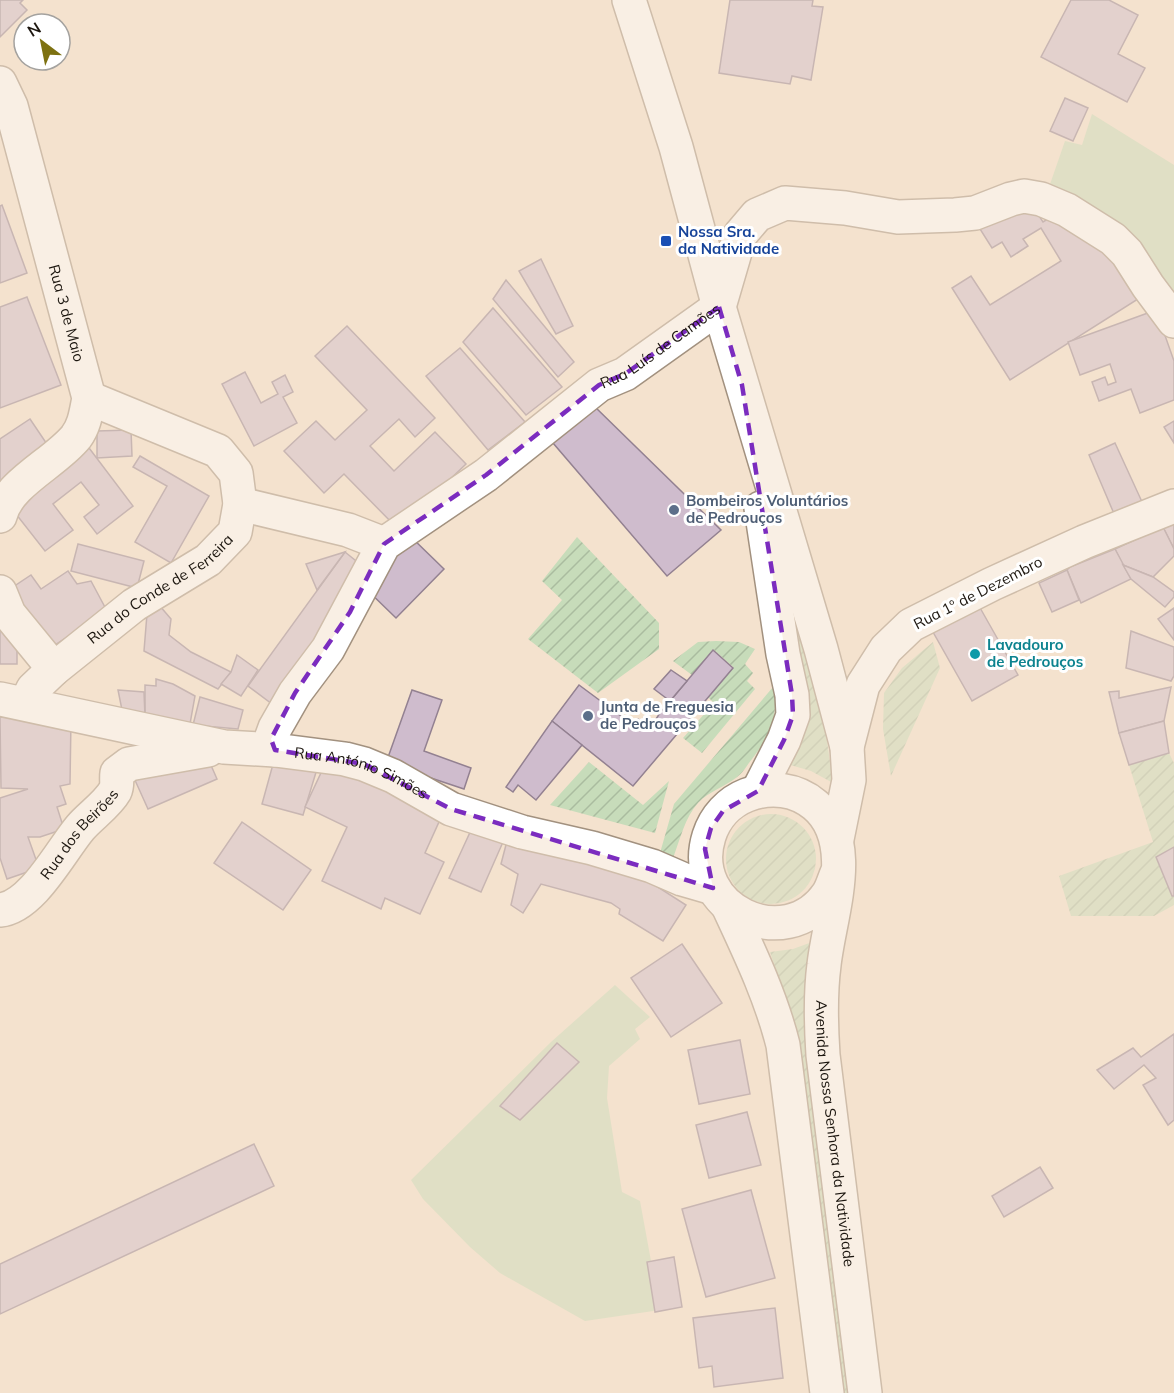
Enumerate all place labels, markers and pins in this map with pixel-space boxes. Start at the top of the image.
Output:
place label: Nossa Sra. da Natividade [678,222,779,258]
marker: Nossa Sra. da Natividade [659,234,673,248]
place label: Bombeiros Voluntários de Pedrouços [686,491,848,527]
marker: Bombeiros Voluntários de Pedrouços [667,503,681,517]
place label: Lavadouro de Pedrouços [987,635,1083,671]
marker: Lavadouro de Pedrouços [968,647,982,661]
place label: Junta de Freguesia de Pedrouços [600,697,734,733]
marker: Junta de Freguesia de Pedrouços [581,709,595,723]

